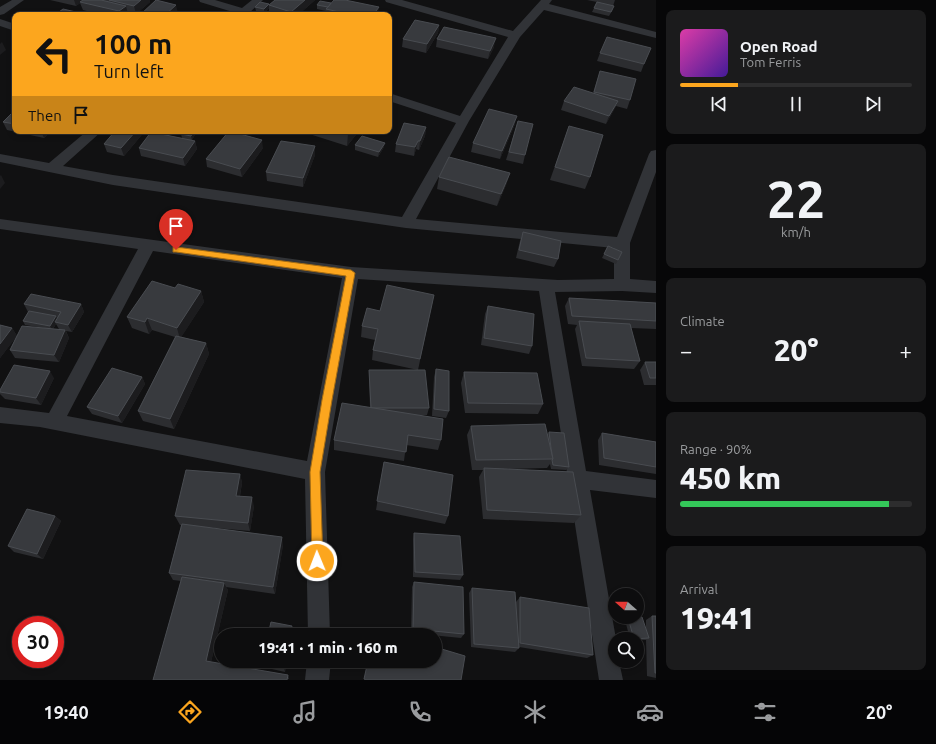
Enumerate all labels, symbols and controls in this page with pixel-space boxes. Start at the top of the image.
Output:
icon: left [28,28,80,80]
text: 100 m [94,28,172,59]
text: Open Road [740,38,817,55]
text: Tom Ferris [740,55,801,69]
text: Turn left [94,61,164,81]
icon: previous [708,93,730,115]
icon: pause [785,93,807,115]
icon: next [862,93,884,115]
icon: arrive [70,104,92,126]
text: Then [28,107,62,124]
text: 22 [767,170,825,228]
pin [159,209,193,250]
icon: arrive [165,215,187,237]
text: km/h [781,225,811,239]
text: Climate [680,314,725,328]
text: 20° [774,333,818,367]
text: − [680,338,692,363]
text: + [900,338,912,363]
text: Range · 90% [680,442,752,456]
text: 450 km [680,461,781,495]
position arrow [296,540,338,582]
text: Arrival [680,582,718,596]
north arrow [608,588,644,624]
map controls [608,588,644,668]
text: 19:41 [680,601,755,635]
speed limit sign: 30 [12,616,64,668]
button: search [608,632,644,668]
text: 19:41 · 1 min · 160 m [258,639,398,656]
icon: directions [176,698,204,726]
icon: music [291,698,319,726]
icon: phone [406,698,434,726]
icon: climate [521,698,549,726]
icon: car [636,698,664,726]
icon: filters [751,698,779,726]
text: 19:40 [44,702,89,722]
text: 20° [866,702,892,722]

